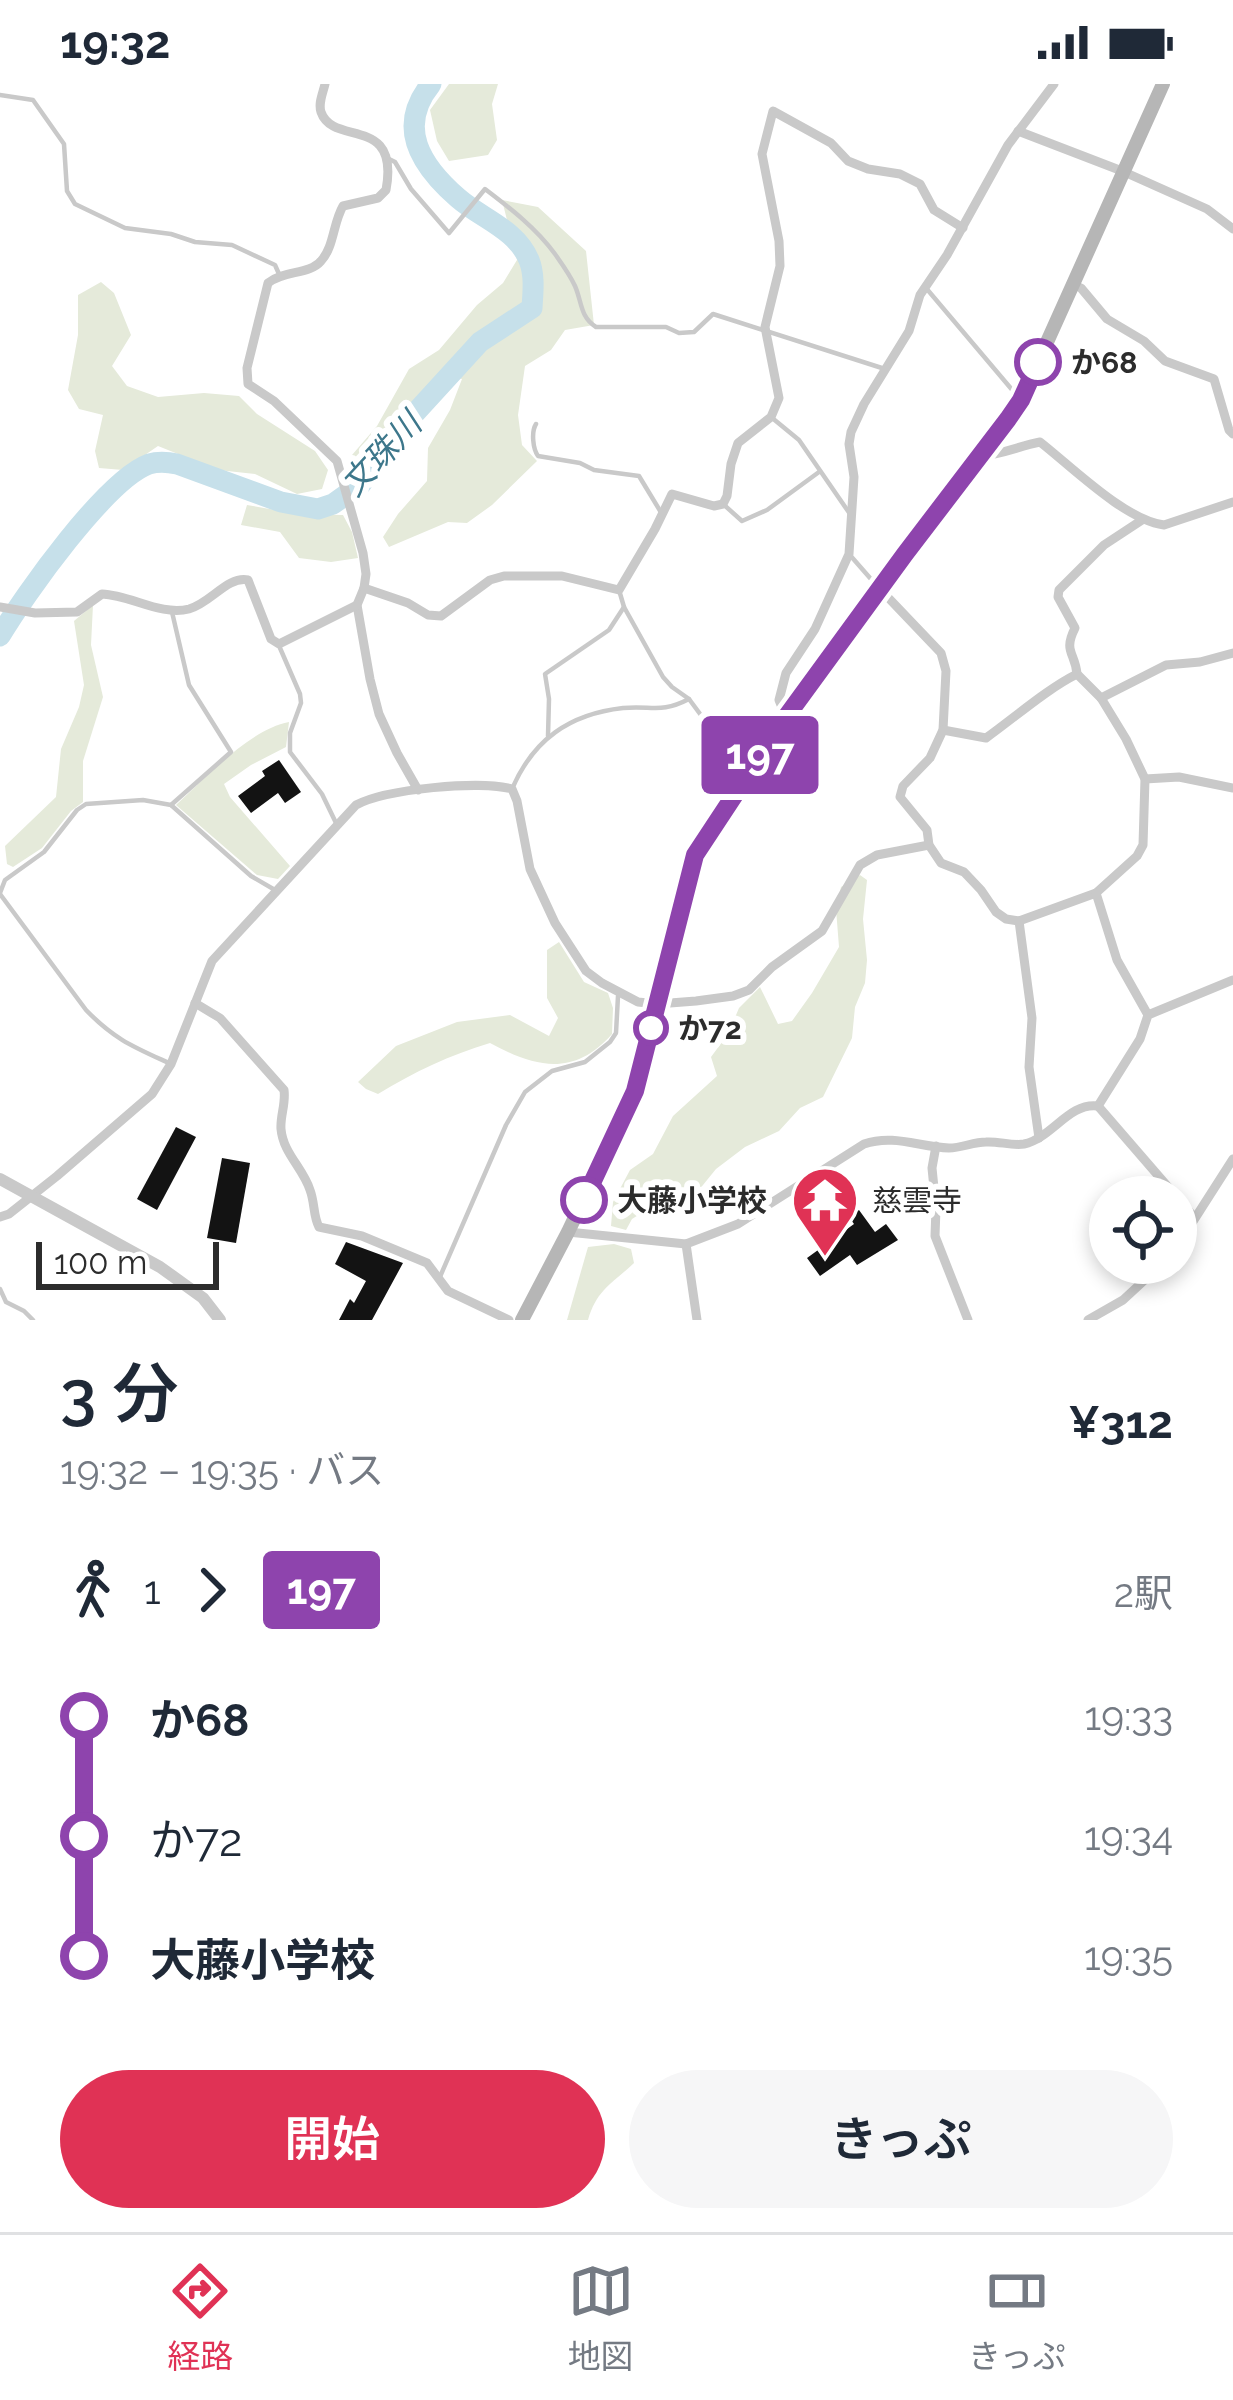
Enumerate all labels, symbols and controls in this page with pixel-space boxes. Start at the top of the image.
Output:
text: 19:32 [60,16,170,69]
marker: か68 [1016,340,1060,384]
place label: か68 [1071,345,1137,380]
water label: 文珠川 [333,402,431,504]
line badge: 197 [691,716,829,794]
text: 197 [725,730,795,779]
place label: か72 [678,1011,742,1046]
marker: か72 [635,1012,667,1044]
temple icon: 慈雲寺 [790,1165,860,1259]
map controls [1089,1176,1197,1284]
button: locate [1089,1176,1197,1284]
marker: 大藤小学校 [562,1178,606,1222]
place label: 大藤小学校 [617,1183,767,1218]
place label: 慈雲寺 [872,1183,962,1218]
scale bar [36,1236,219,1289]
text: 100 m [54,1243,147,1282]
text: 3 分 [60,1355,179,1432]
text: ¥312 [1068,1396,1173,1449]
text: 19:32 – 19:35 · バス [60,1447,384,1493]
icon: walk [60,1557,126,1623]
icon: forward [179,1557,245,1623]
text: 197 [287,1565,356,1614]
text: 1 [144,1567,161,1613]
text: 2駅 [1114,1570,1173,1616]
text: 19:33 [1084,1693,1173,1739]
text: か68 [150,1694,250,1747]
text: 19:34 [1084,1813,1173,1859]
text: か72 [150,1814,243,1867]
text: 19:35 [1084,1933,1173,1979]
text: 大藤小学校 [150,1934,375,1987]
button: 開始 [60,2070,605,2208]
button: きっぷ [629,2070,1173,2208]
tab: 経路 [167,2258,233,2378]
tab: 地図 [568,2258,634,2378]
tab: きっぷ [968,2258,1066,2378]

